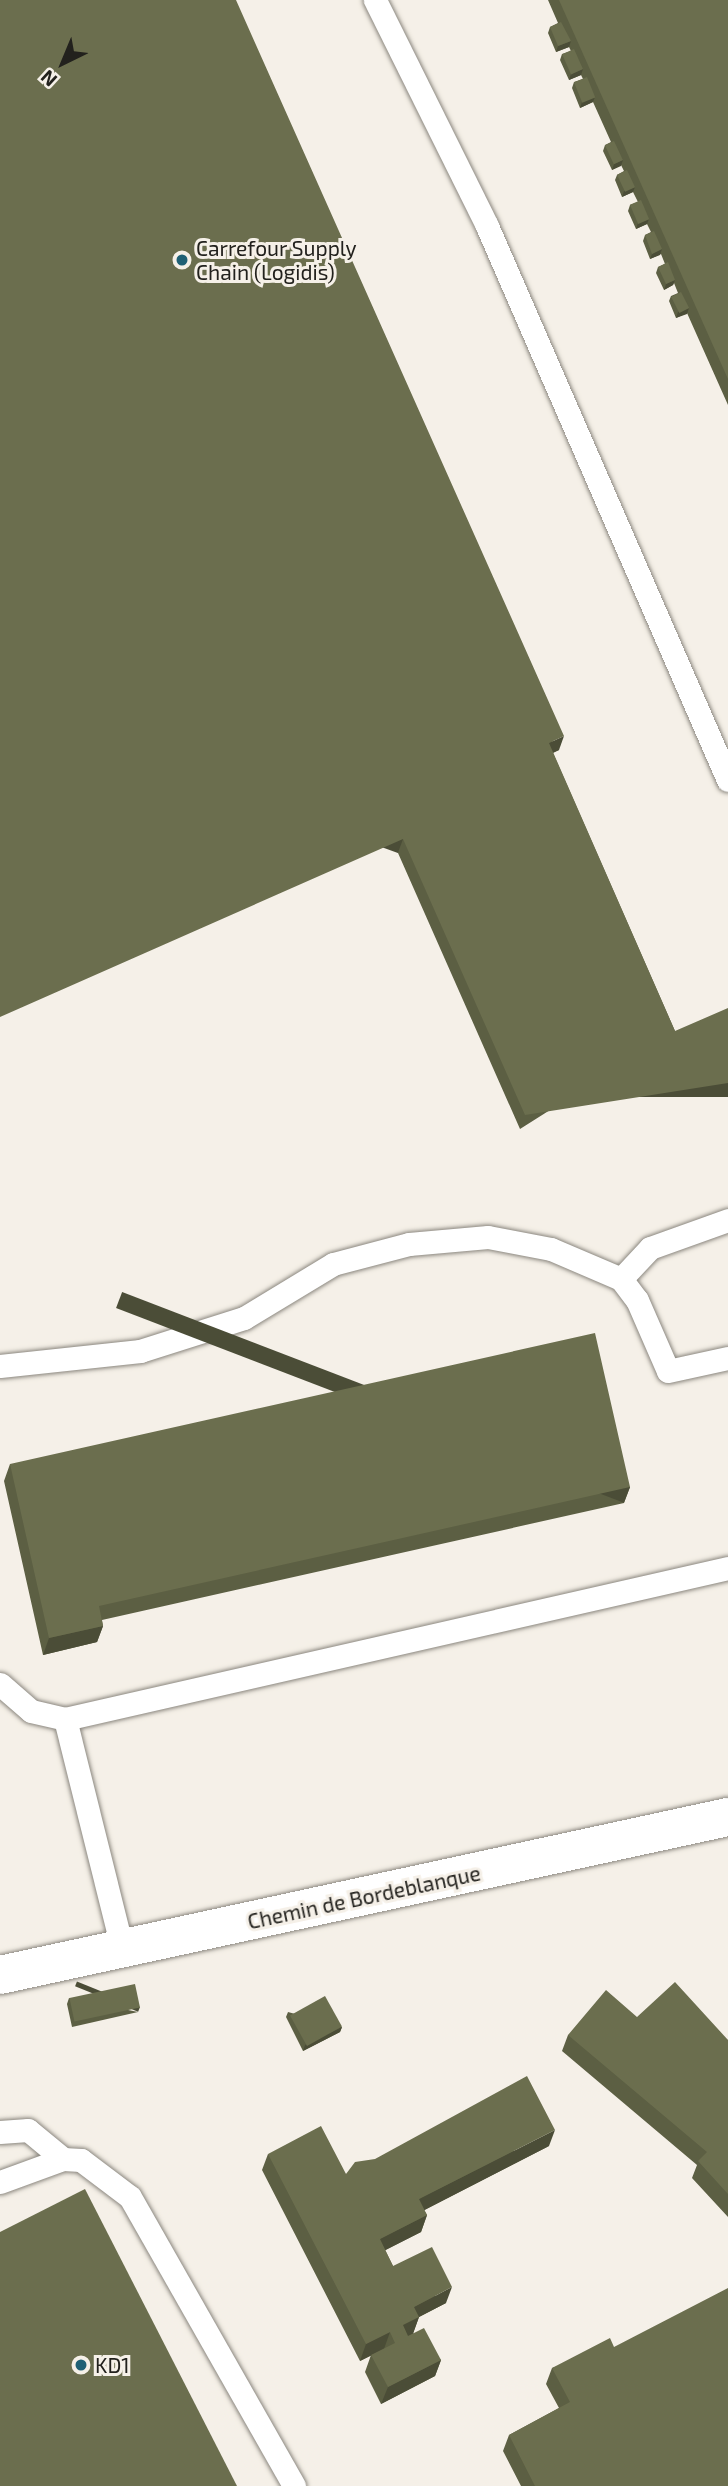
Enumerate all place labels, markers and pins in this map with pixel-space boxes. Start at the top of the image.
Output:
place label: Carrefour Supply Chain (Logidis) [196,235,357,285]
marker: Carrefour Supply Chain (Logidis) [174,252,190,268]
place label: KD1 [95,2352,130,2378]
marker: KD1 [73,2357,89,2373]

